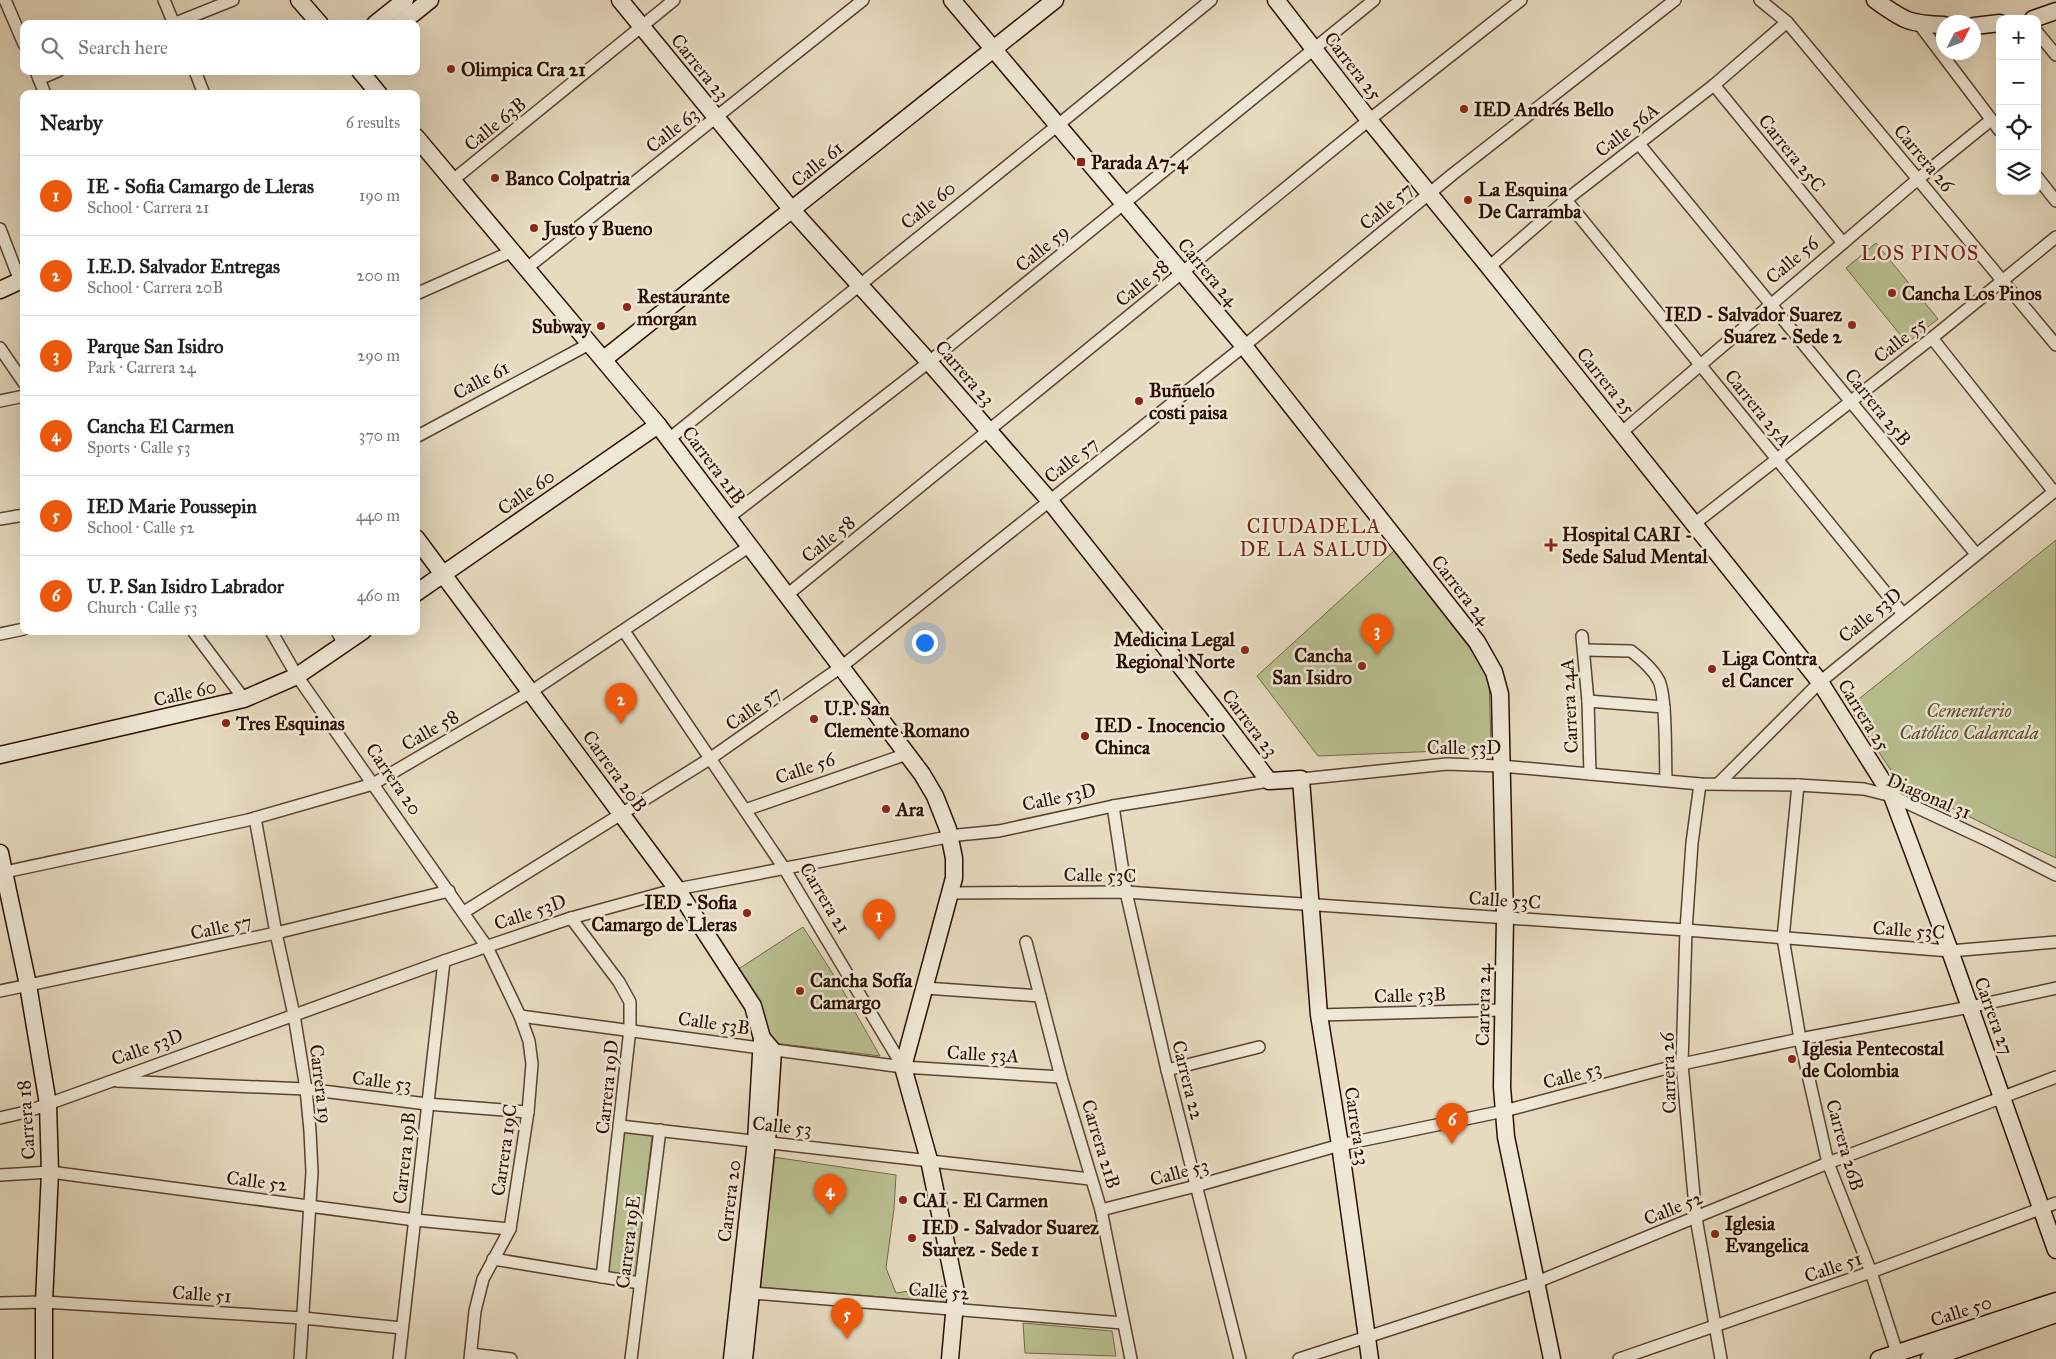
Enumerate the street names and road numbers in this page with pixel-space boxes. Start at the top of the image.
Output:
street label: Carrera 25 [1319,27,1387,105]
street label: Carrera 23 [666,29,734,105]
street label: Calle 63B [459,92,531,156]
street label: Calle 56A [1591,98,1664,162]
street label: Calle 63 [641,102,703,158]
street label: Carrera 25C [1754,110,1830,196]
street label: Carrera 26 [1889,119,1960,198]
street label: Calle 61 [786,136,848,192]
street label: Calle 60 [896,176,960,234]
street label: Calle 57 [1355,177,1417,235]
street label: Calle 59 [1011,219,1073,277]
street label: Calle 56 [1761,231,1824,289]
street label: Carrera 24 [1173,233,1243,311]
street label: Calle 58 [1111,255,1173,311]
street label: Calle 55 [1869,312,1931,368]
street label: Carrera 23 [930,336,1000,410]
street label: Carrera 25 [1572,343,1640,420]
street label: Calle 61 [449,356,513,404]
street label: Carrera 25B [1840,364,1916,450]
street label: Carrera 25A [1720,365,1796,452]
street label: Carrera 21B [677,421,751,509]
street label: Calle 57 [1039,432,1103,488]
street label: Calle 60 [493,464,559,520]
street label: Calle 58 [797,511,859,567]
street label: Carrera 24 [1427,551,1496,630]
street label: Calle 53D [1834,583,1906,647]
street label: Carrera 24A [1555,658,1583,754]
street label: Calle 60 [151,675,219,711]
street label: Carrera 25 [1833,675,1895,755]
street label: Calle 57 [721,681,785,735]
street label: Carrera 23 [1217,684,1283,762]
street label: Calle 58 [397,705,463,755]
street label: Carrera 20B [578,726,652,816]
street label: Calle 53D [1427,736,1501,759]
street label: Carrera 20 [361,739,427,819]
street label: Calle 56 [772,747,839,789]
street label: Diagonal 31 [1883,768,1975,825]
street label: Calle 53D [1020,778,1098,816]
street label: Carrera 21 [795,858,855,938]
street label: Calle 53C [1064,863,1136,887]
street label: Calle 53C [1468,886,1542,914]
street label: Calle 53D [491,889,569,935]
street label: Calle 57 [188,909,254,945]
street label: Calle 53C [1872,916,1946,944]
street label: Carrera 24 [1471,963,1495,1046]
street label: Carrera 27 [1969,974,2019,1058]
street label: Calle 53B [1374,982,1446,1008]
street label: Calle 53B [677,1007,751,1039]
street label: Calle 53D [108,1023,186,1071]
street label: Carrera 26 [1655,1031,1681,1114]
street label: Carrera 22 [1167,1038,1209,1123]
street label: Carrera 19D [591,1039,623,1135]
street label: Calle 53A [946,1041,1020,1067]
street label: Carrera 19 [305,1043,337,1125]
street label: Calle 53 [1540,1056,1604,1094]
street label: Calle 53 [351,1066,413,1096]
street label: Carrera 18 [12,1079,40,1161]
street label: Carrera 23 [1339,1085,1375,1167]
street label: Carrera 21B [1077,1097,1125,1191]
street label: Carrera 26B [1821,1097,1869,1193]
street label: Carrera 19C [486,1102,522,1198]
street label: Carrera 19B [388,1111,420,1205]
street label: Calle 53 [751,1111,813,1141]
street label: Calle 53 [1147,1153,1211,1191]
street label: Carrera 20 [713,1159,745,1243]
street label: Calle 52 [225,1166,289,1196]
street label: Calle 52 [1640,1186,1706,1230]
street label: Carrera 19E [611,1194,645,1290]
street label: Calle 51 [1801,1246,1865,1288]
street label: Calle 52 [908,1277,971,1305]
street label: Calle 51 [171,1280,233,1308]
street label: Calle 50 [1927,1290,1995,1332]

